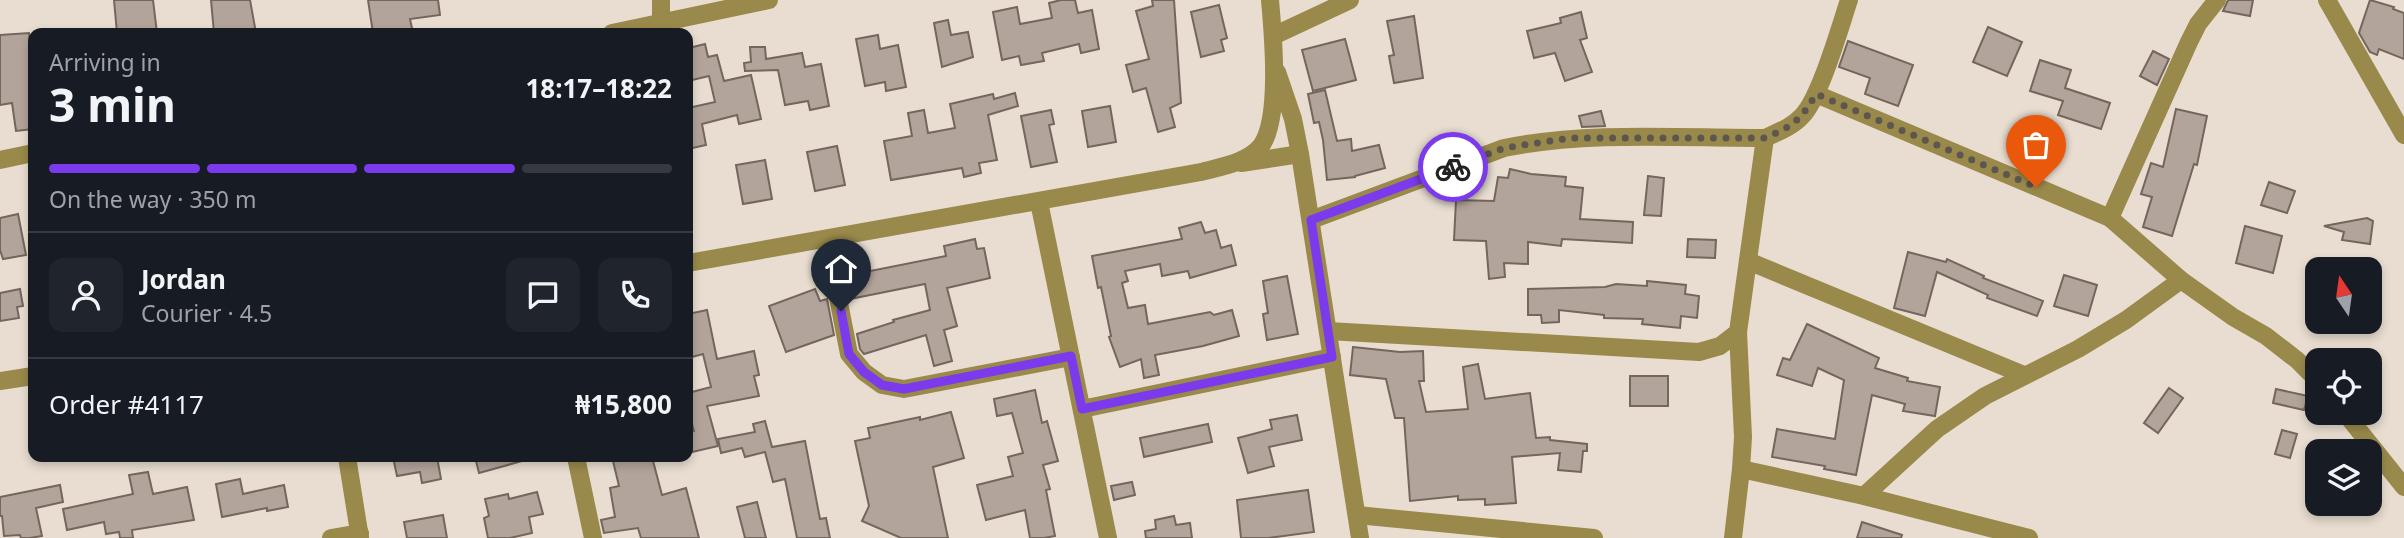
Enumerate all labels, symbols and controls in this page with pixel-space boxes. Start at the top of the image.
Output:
text: Arriving in [49,46,161,78]
text: 18:17–18:22 [525,70,672,106]
text: 3 min [49,73,176,135]
pin [2006,115,2066,187]
icon: bag [2017,126,2055,164]
courier [1418,132,1488,202]
icon: bike [1434,148,1472,186]
text: On the way · 350 m [49,183,256,215]
pin [811,239,871,311]
icon: home [822,250,860,288]
north arrow [2305,257,2382,334]
map controls [2305,257,2382,516]
button: person [49,258,123,332]
button: chat [506,258,580,332]
button: phone [598,258,672,332]
text: Jordan [141,261,226,297]
text: Courier · 4.5 [141,297,272,329]
button: locate [2305,348,2382,425]
text: Order #4117 [49,386,204,422]
text: ₦15,800 [575,386,672,422]
button: layers [2305,439,2382,516]

